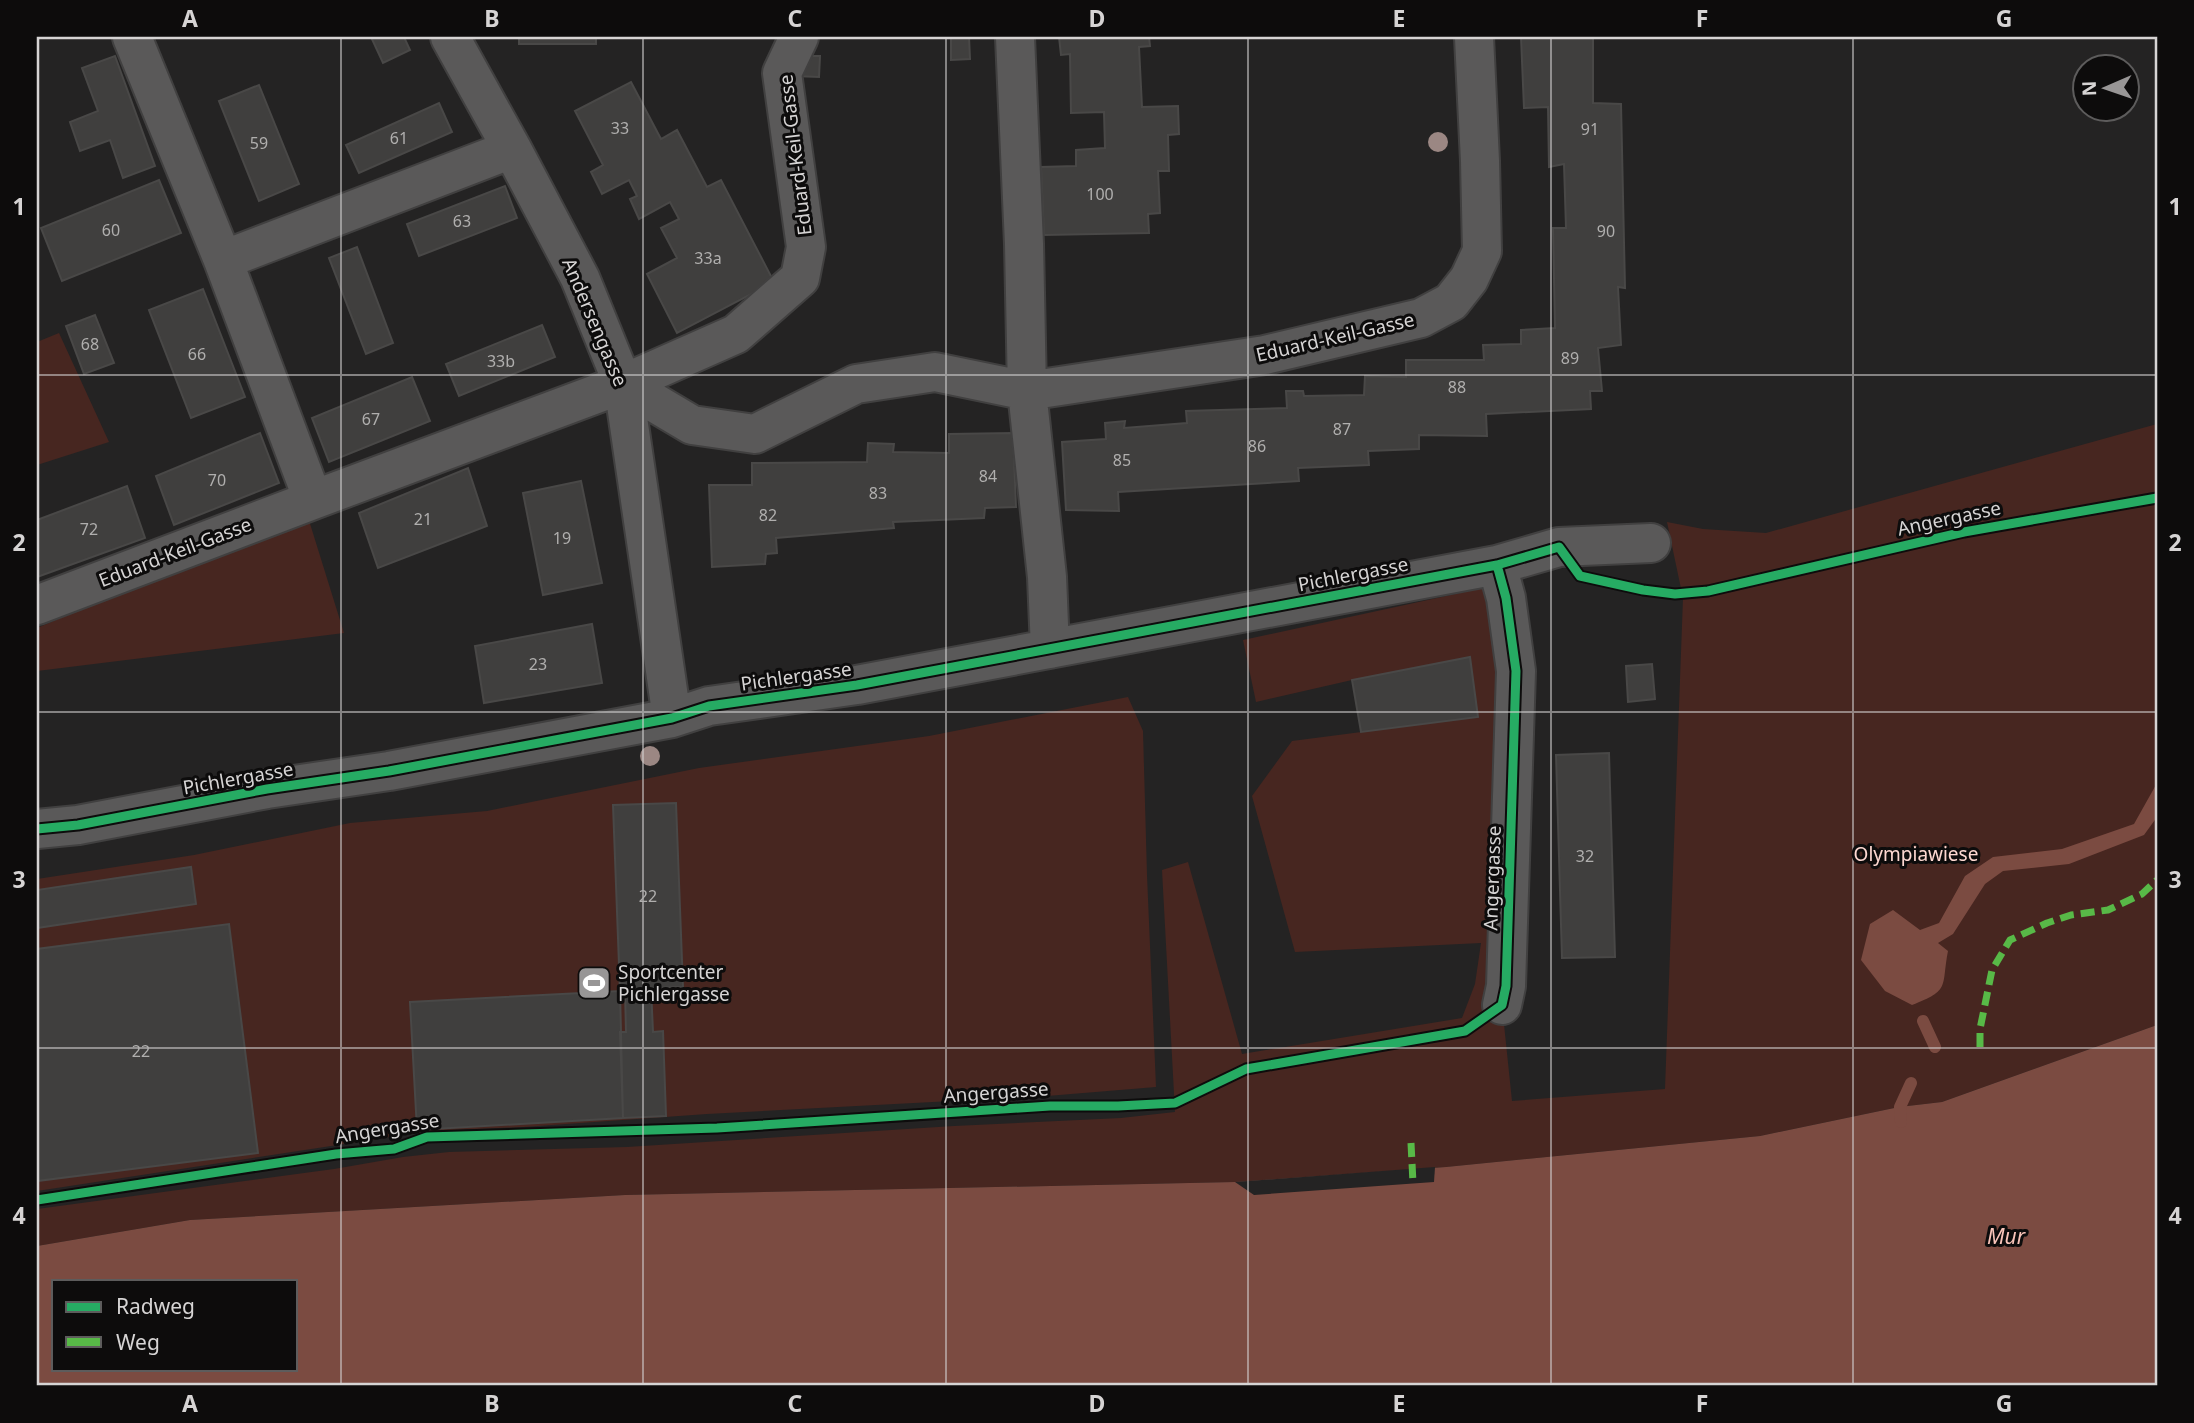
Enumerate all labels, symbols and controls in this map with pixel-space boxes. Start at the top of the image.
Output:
text: A [182,2,198,34]
text: B [484,2,500,34]
text: C [788,2,803,34]
text: D [1089,2,1105,34]
text: E [1393,2,1405,34]
text: F [1696,2,1708,34]
text: G [1996,2,2012,34]
north arrow [2072,52,2142,122]
street label: Eduard-Keil-Gasse [772,73,818,237]
text: N [2076,80,2102,97]
house number: 33 [611,117,629,139]
house number: 91 [1581,118,1599,140]
house number: 61 [390,127,408,149]
house number: 59 [250,132,268,154]
house number: 100 [1086,183,1114,205]
text: 1 [12,190,26,222]
text: 1 [2168,190,2182,222]
house number: 63 [453,210,471,232]
house number: 60 [102,219,120,241]
house number: 90 [1597,220,1615,242]
house number: 33a [694,247,722,269]
street label: Andersengasse [556,254,634,390]
street label: Eduard-Keil-Gasse [1253,306,1417,368]
house number: 68 [81,333,99,355]
house number: 66 [188,343,206,365]
house number: 89 [1561,347,1579,369]
house number: 33b [487,350,515,372]
house number: 88 [1448,376,1466,398]
house number: 67 [362,408,380,430]
house number: 87 [1333,418,1351,440]
house number: 86 [1248,435,1266,457]
house number: 85 [1113,449,1131,471]
house number: 84 [979,465,997,487]
house number: 70 [208,469,226,491]
house number: 83 [869,482,887,504]
street label: Angergasse [1895,494,2003,542]
house number: 82 [759,504,777,526]
house number: 21 [414,508,432,530]
street label: Eduard-Keil-Gasse [95,511,255,593]
house number: 72 [80,518,98,540]
text: 2 [12,526,26,558]
text: 2 [2168,526,2182,558]
house number: 19 [553,527,571,549]
street label: Pichlergasse [1296,551,1410,597]
house number: 23 [529,653,547,675]
street label: Pichlergasse [739,655,853,697]
street label: Pichlergasse [181,755,295,801]
street label: Angergasse [1477,825,1507,931]
park label: Olympiawiese [1854,841,1978,867]
house number: 32 [1576,845,1594,867]
text: 3 [12,863,26,895]
text: 3 [2168,863,2182,895]
house number: 22 [639,885,657,907]
place label: Sportcenter Pichlergasse [618,959,730,1007]
sports icon: Sportcenter Pichlergasse [575,964,613,1002]
house number: 22 [132,1040,150,1062]
street label: Angergasse [943,1075,1049,1109]
street label: Angergasse [333,1107,441,1149]
text: 4 [12,1199,26,1231]
text: 4 [2168,1199,2182,1231]
water label: Mur [1987,1222,2027,1250]
legend [52,1280,298,1370]
text: Radweg [116,1292,195,1320]
text: Weg [116,1328,160,1356]
text: A [182,1387,198,1419]
text: B [484,1387,500,1419]
text: C [788,1387,803,1419]
text: D [1089,1387,1105,1419]
text: E [1393,1387,1405,1419]
text: F [1696,1387,1708,1419]
text: G [1996,1387,2012,1419]

